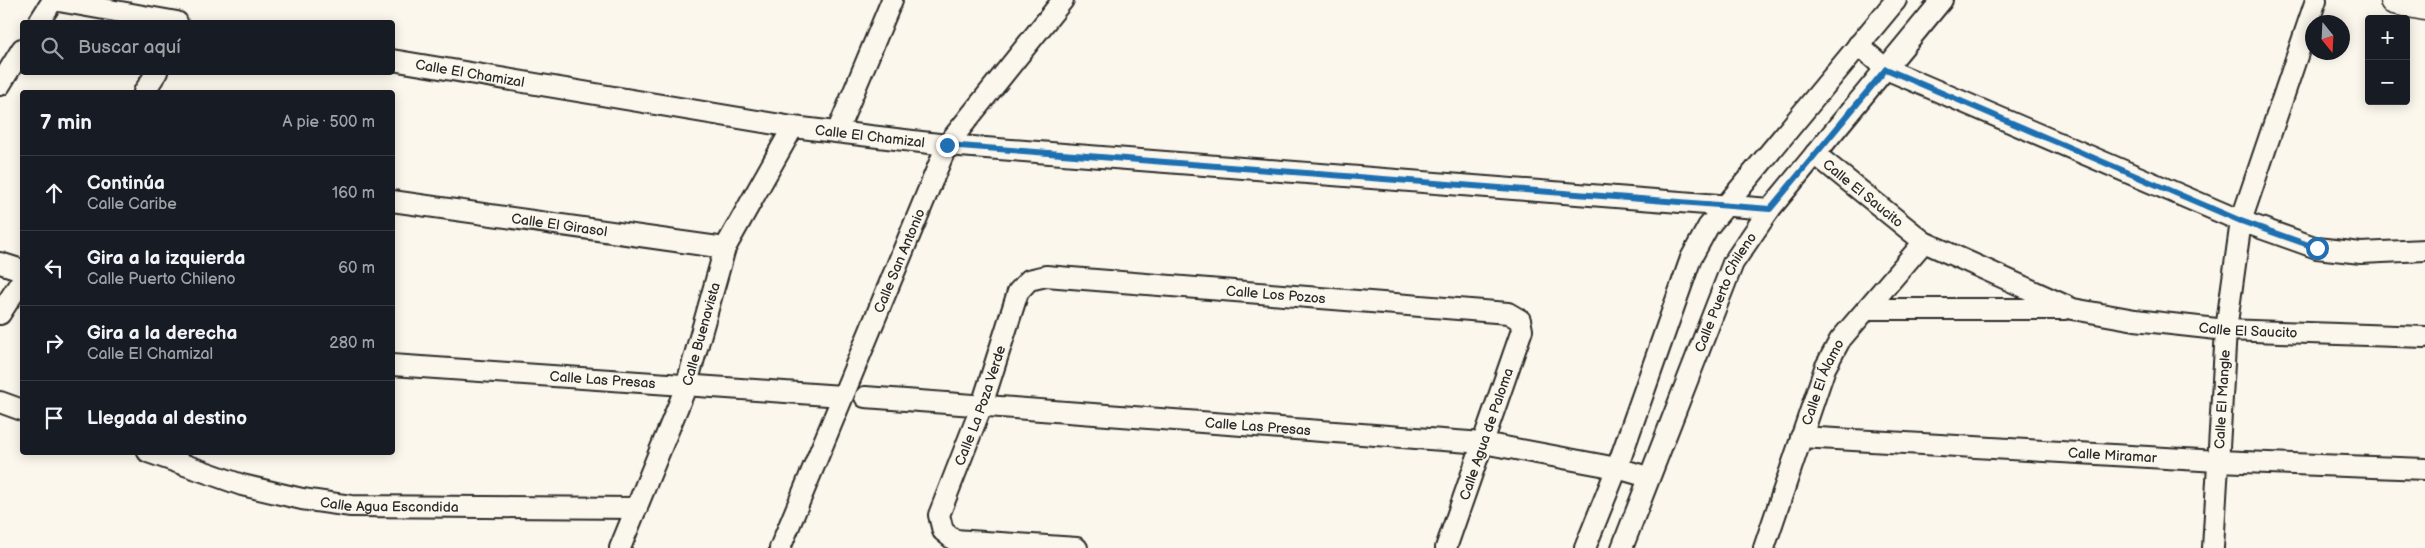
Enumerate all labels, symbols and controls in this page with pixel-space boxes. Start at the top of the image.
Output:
north arrow [2305,15,2350,60]
map controls [2365,15,2410,105]
button: + [2365,15,2410,60]
search box [20,20,395,75]
icon: search [38,34,66,62]
text: Buscar aquí [78,36,181,59]
street label: Calle El Chamizal [414,56,526,91]
button: − [2365,60,2410,105]
text: 7 min [40,110,92,135]
text: A pie · 500 m [282,113,375,132]
street label: Calle El Chamizal [814,122,926,151]
route end [936,134,959,157]
street label: Calle El Saucito [1819,156,1907,231]
text: Continúa [87,172,165,195]
icon: ahead [40,179,68,207]
text: 160 m [332,184,375,203]
text: Calle Caribe [87,195,177,214]
street label: Calle San Antonio [870,206,929,316]
street label: Calle El Girasol [510,210,608,240]
street label: Calle Puerto Chileno [1691,229,1760,355]
route start [2306,237,2329,260]
text: Gira a la izquierda [87,247,245,270]
icon: left [40,254,68,282]
text: 60 m [338,259,375,278]
text: Calle Puerto Chileno [87,270,236,289]
street label: Calle Buenavista [679,281,724,388]
street label: Calle Los Pozos [1225,282,1326,307]
street label: Calle El Saucito [2198,319,2298,342]
text: Gira a la derecha [87,322,237,345]
icon: right [40,329,68,357]
text: 280 m [329,334,375,353]
street label: Calle El Álamo [1798,336,1848,428]
street label: Calle La Poza Verde [951,343,1009,468]
text: Calle El Chamizal [87,345,213,364]
street label: Calle El Mangle [2211,349,2234,450]
street label: Calle Agua de Paloma [1456,366,1517,503]
street label: Calle Las Presas [549,368,656,392]
icon: arrive [40,404,68,432]
text: Llegada al destino [87,407,247,430]
street label: Calle Las Presas [1204,414,1312,439]
street label: Calle Miramar [2068,444,2158,467]
street label: Calle Agua Escondida [319,494,459,516]

